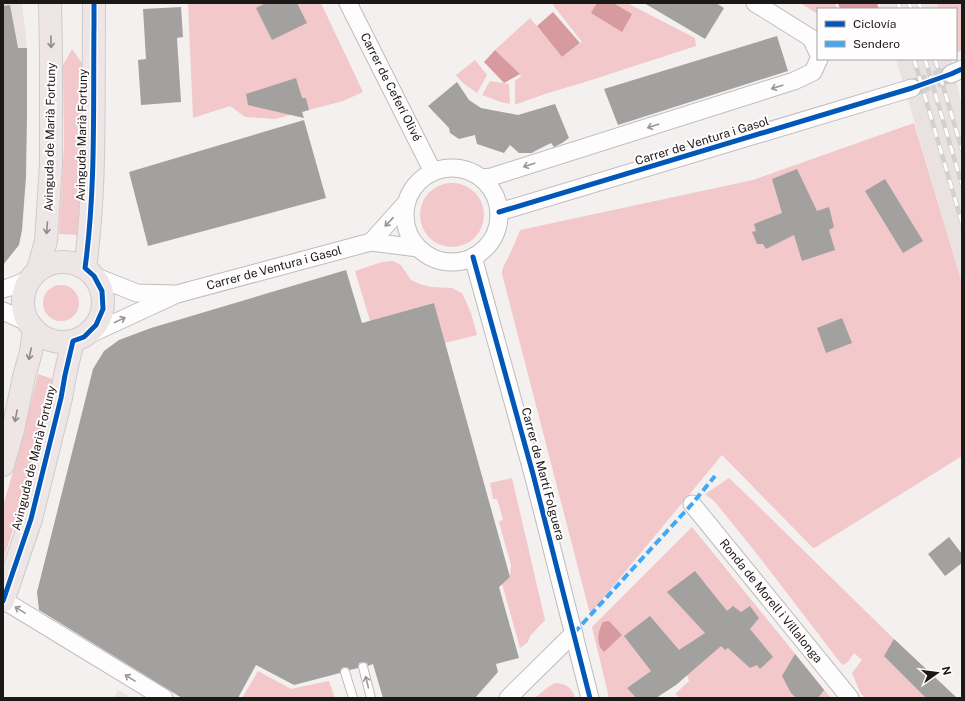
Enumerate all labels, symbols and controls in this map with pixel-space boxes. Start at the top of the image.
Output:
legend [817,8,957,60]
text: Ciclovía [853,17,896,31]
street label: Carrer de Ceferí Olivé [358,30,425,144]
one-way arrow [47,35,55,48]
text: Sendero [853,37,900,51]
street label: Avinguda de Marià Fortuny [42,62,58,212]
street label: Avinguda Marià Fortuny [74,68,90,201]
one-way arrow [771,84,784,91]
street label: Carrer de Ventura i Gasol [633,114,771,168]
one-way arrow [647,123,660,130]
one-way arrow [523,162,536,169]
one-way arrow [384,217,393,228]
one-way arrow [44,221,51,234]
street label: Carrer de Ventura i Gasol [205,243,343,293]
one-way arrow [113,316,125,323]
one-way arrow [26,347,34,360]
street label: Avinguda de Marià Fortuny [9,384,59,532]
street label: Carrer de Martí Folguera [519,406,567,542]
one-way arrow [12,409,20,422]
street label: Ronda de Morell i Villalonga [717,536,825,666]
one-way arrow [14,605,26,613]
north arrow [917,653,957,693]
text: N [940,665,954,676]
one-way arrow [124,673,136,681]
one-way arrow [363,676,370,689]

